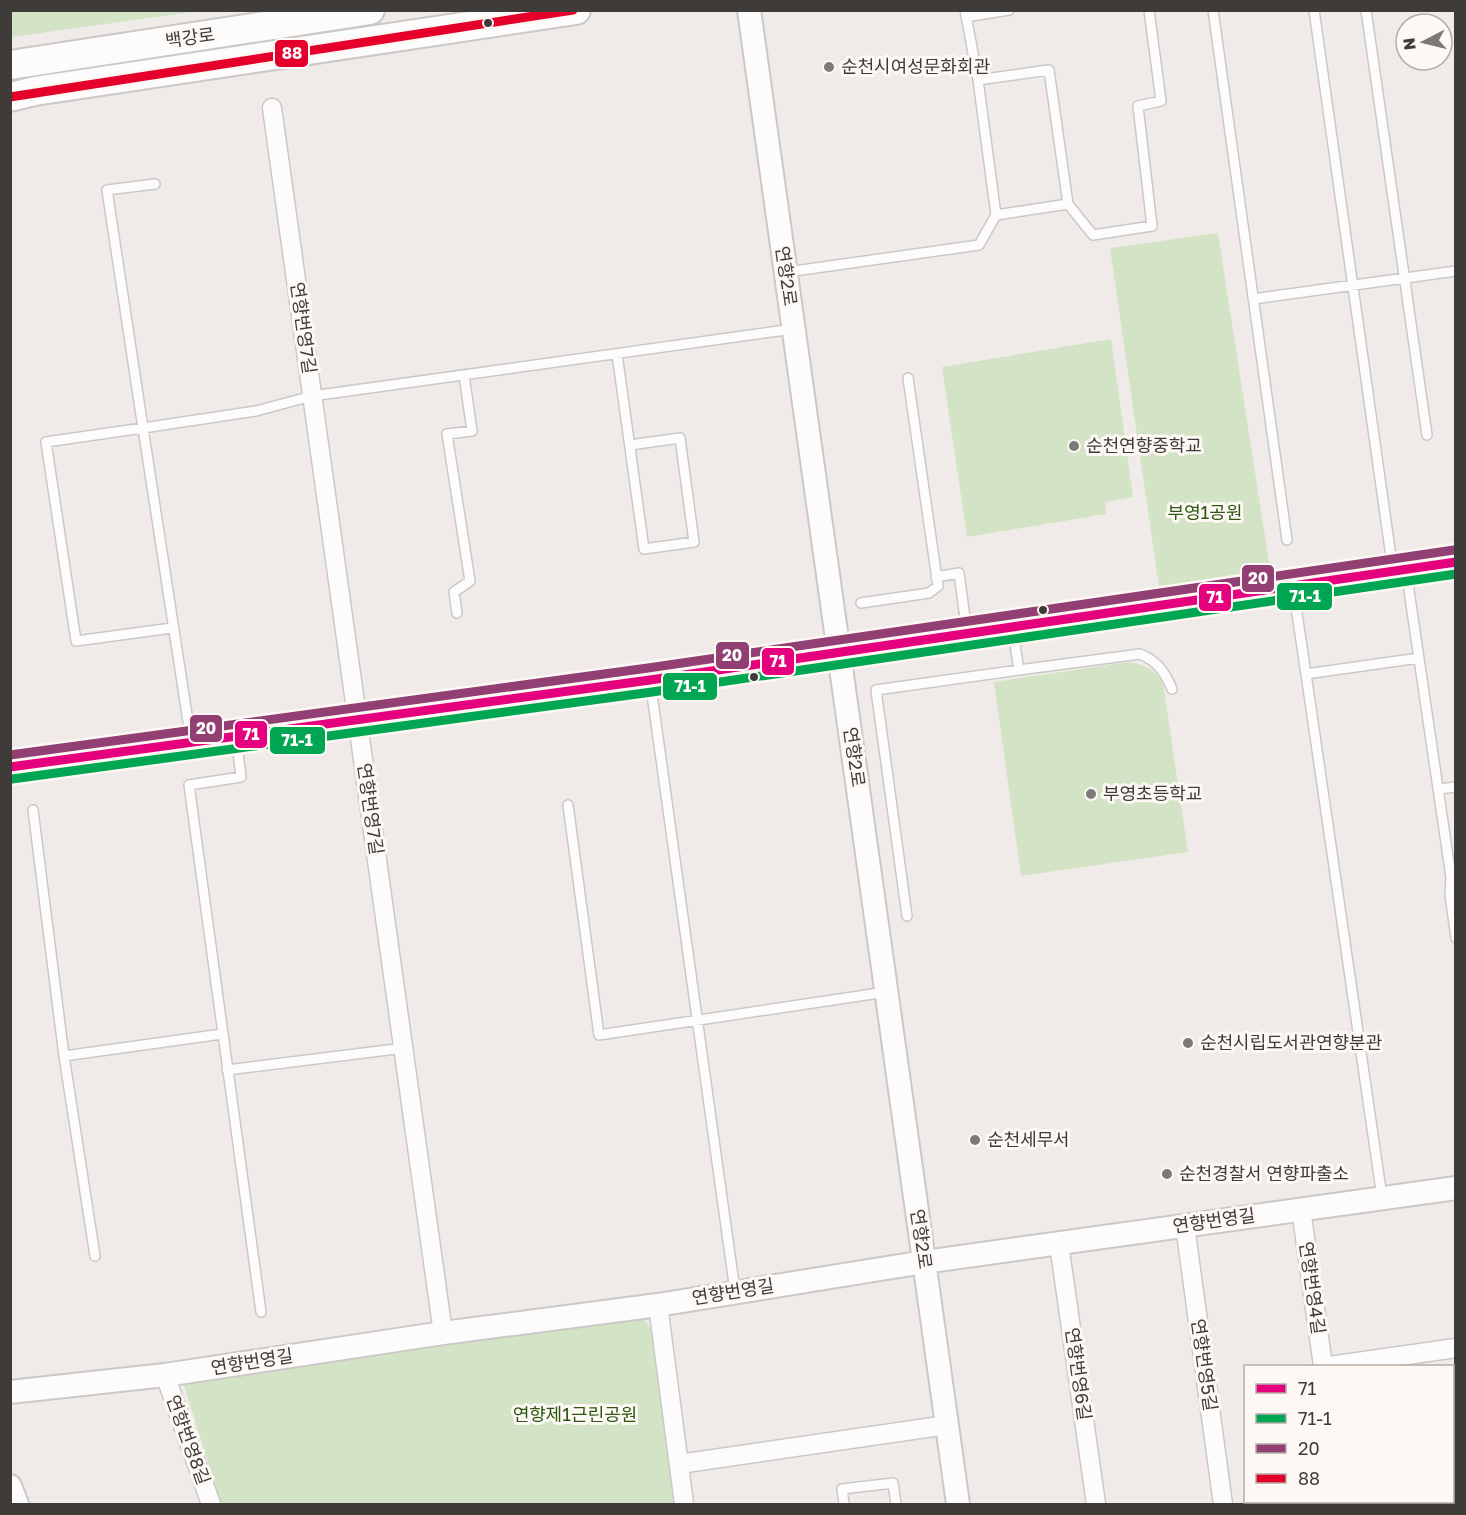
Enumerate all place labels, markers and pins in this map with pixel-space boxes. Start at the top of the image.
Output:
unlabelled marker [482,17,494,29]
place label: 순천시여성문화회관 [841,55,990,77]
marker: 순천시여성문화회관 [822,60,836,74]
place label: 순천연향중학교 [1086,434,1202,456]
marker: 순천연향중학교 [1067,439,1081,453]
unlabelled marker [1037,604,1049,616]
unlabelled marker [748,671,760,683]
place label: 부영초등학교 [1103,782,1202,804]
marker: 부영초등학교 [1084,787,1098,801]
place label: 순천시립도서관연향분관 [1200,1031,1383,1053]
marker: 순천시립도서관연향분관 [1181,1036,1195,1050]
place label: 순천세무서 [987,1128,1070,1150]
marker: 순천세무서 [968,1133,982,1147]
place label: 순천경찰서 연향파출소 [1179,1162,1349,1184]
marker: 순천경찰서 연향파출소 [1160,1167,1174,1181]

